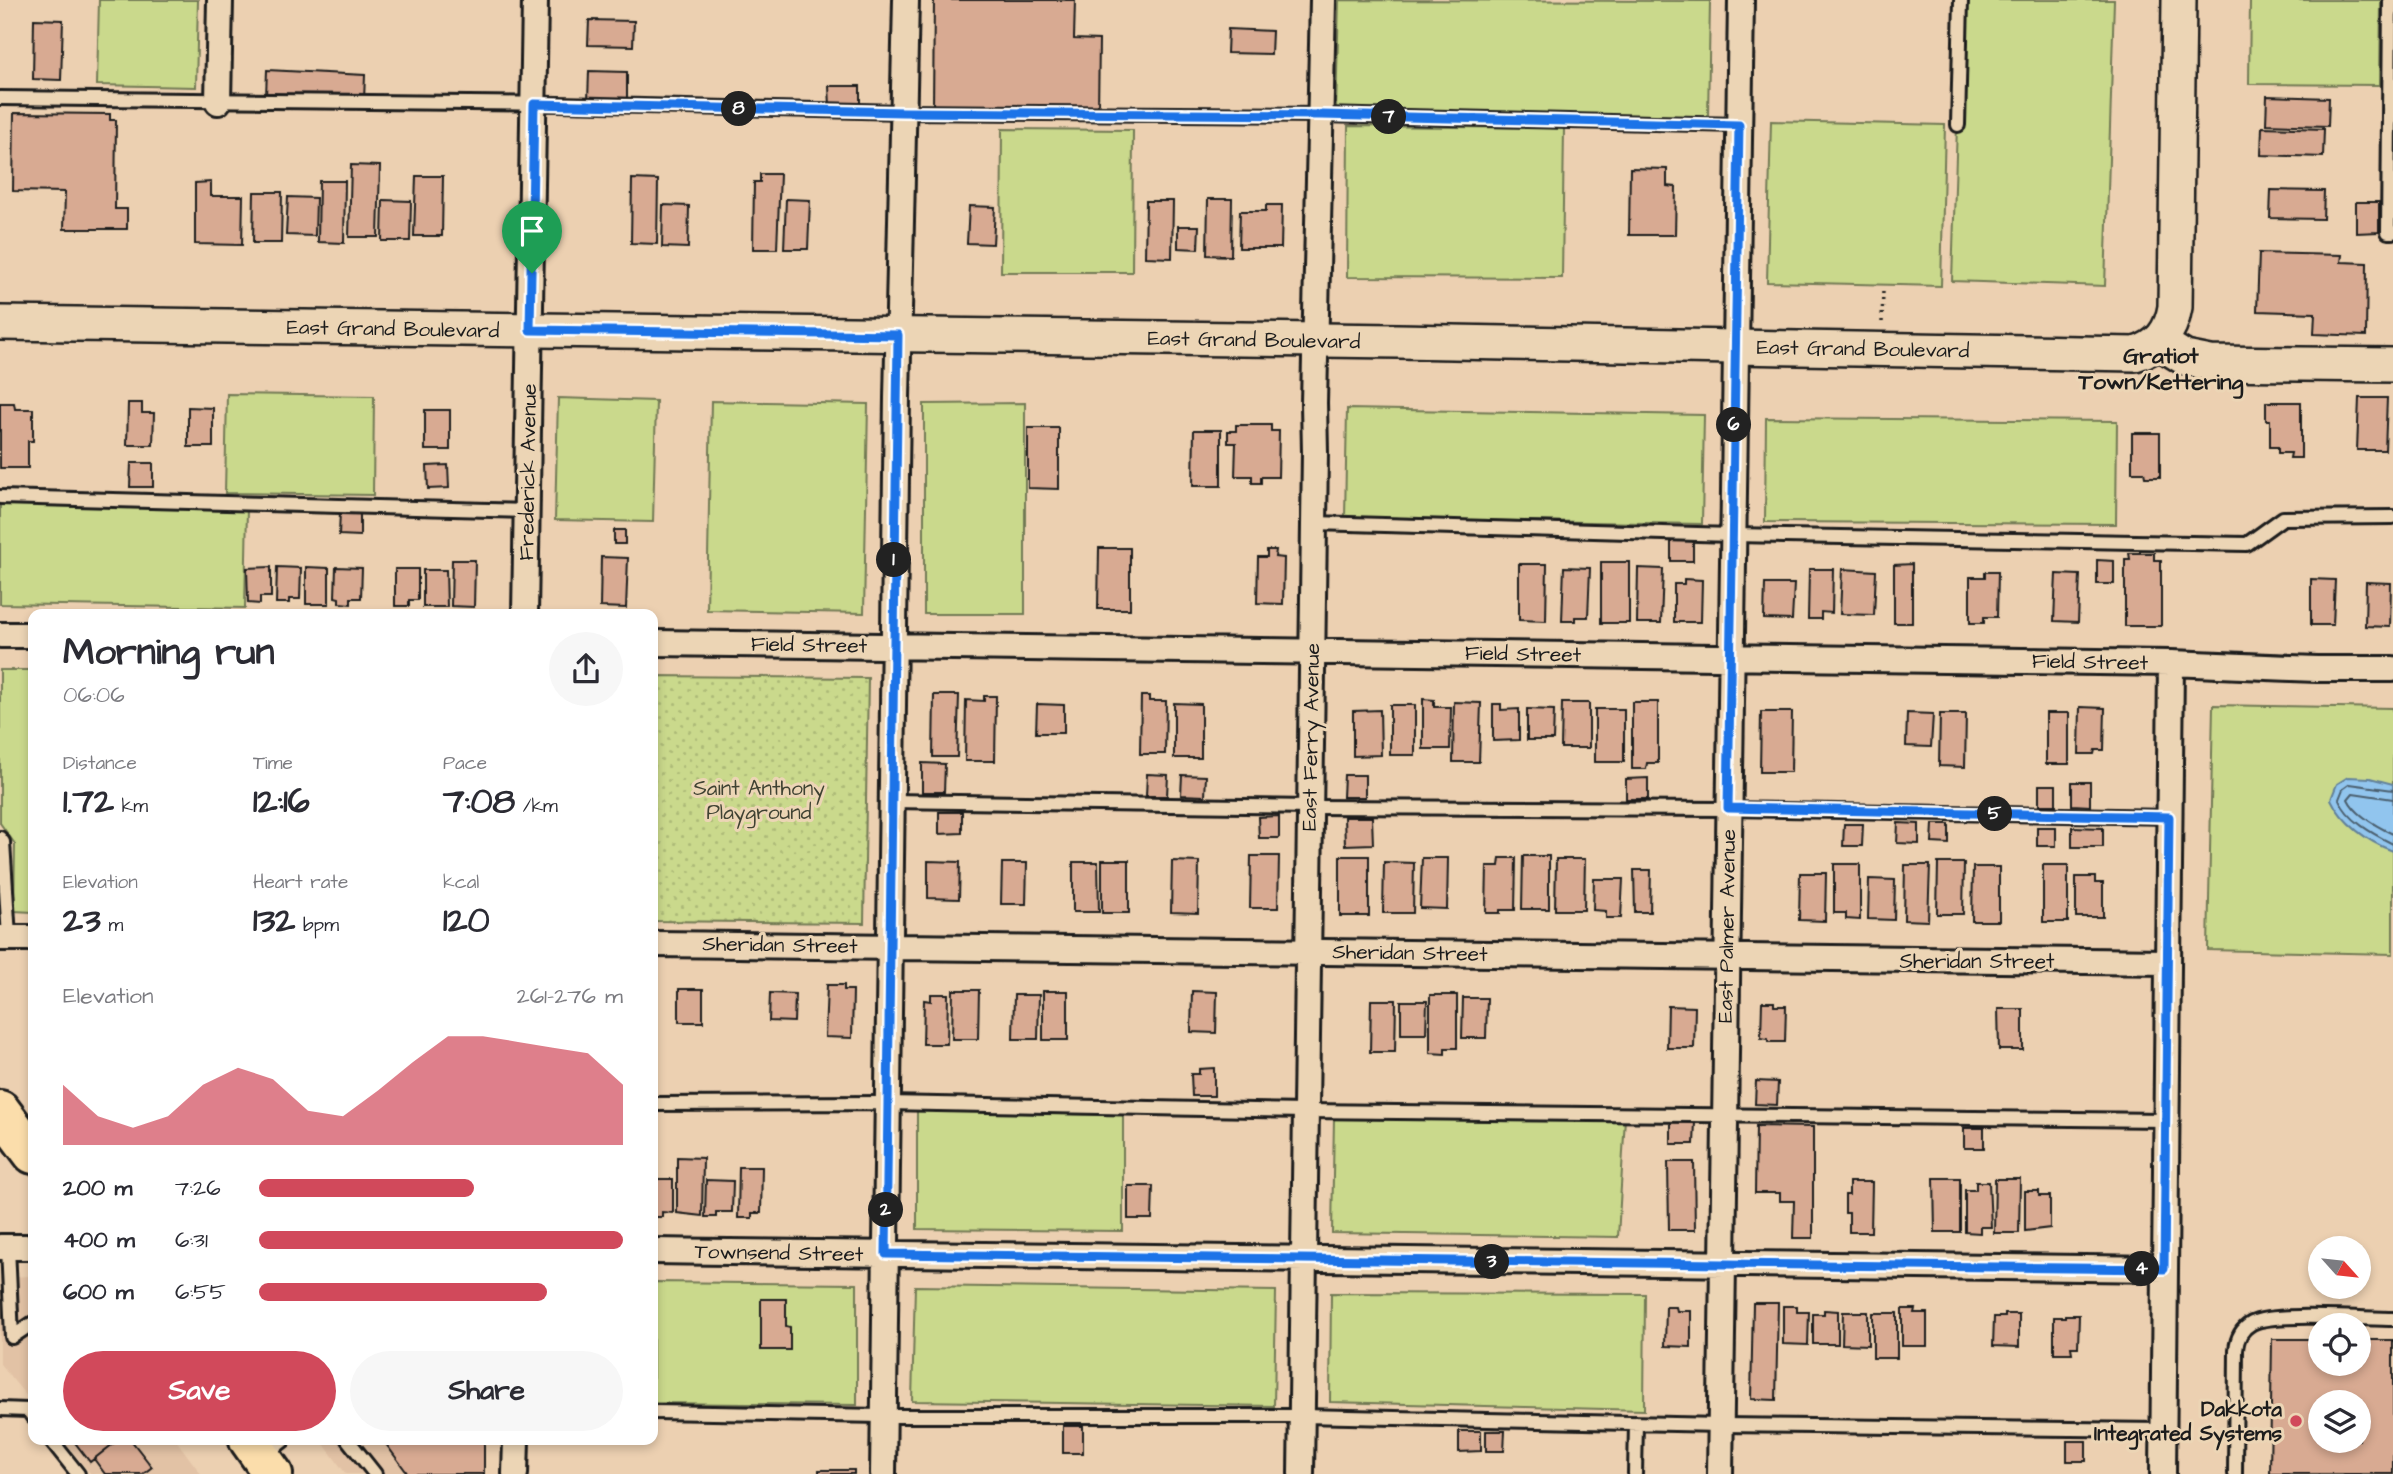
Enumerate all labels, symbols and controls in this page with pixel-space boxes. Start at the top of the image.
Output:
pin: 8 [722,92,756,126]
text: 8 [732,95,745,122]
pin: 7 [1372,100,1406,134]
text: 7 [1383,103,1394,130]
pin [502,201,562,273]
icon: arrive [513,212,551,250]
street label: East Grand Boulevard [286,313,500,345]
street label: East Grand Boulevard [1147,324,1361,356]
street label: East Grand Boulevard [1756,333,1970,365]
district label: Gratiot Town/Kettering [2078,340,2244,399]
street label: Frederick Avenue [512,383,544,561]
pin: 6 [1716,408,1752,442]
text: 6 [1728,411,1739,438]
pin: 1 [876,542,912,578]
text: 1 [892,546,895,573]
text: Morning run [63,627,275,679]
street label: Field Street [751,629,868,661]
button: share [549,632,623,706]
street label: Field Street [1465,638,1582,670]
street label: East Ferry Avenue [1295,643,1329,831]
street label: Field Street [2032,646,2149,678]
text: 06:06 [63,679,125,711]
text: Distance [63,750,137,777]
text: Time [253,750,293,777]
text: Pace [443,750,487,777]
park label: Saint Anthony Playground [693,774,825,829]
text: 1.72 [63,777,114,826]
text: 12:16 [253,777,310,826]
text: 7:08 [443,777,515,826]
text: km [114,793,148,820]
text: /km [515,793,558,820]
pin: 5 [1978,796,2012,832]
text: 5 [1988,800,2001,827]
street label: East Palmer Avenue [1711,829,1743,1023]
text: Elevation [63,869,138,896]
text: Heart rate [253,869,348,896]
text: kcal [443,869,479,896]
text: 23 [63,896,101,945]
text: 132 [253,896,295,945]
text: 120 [443,896,490,945]
text: m [101,912,123,939]
text: bpm [295,912,339,939]
street label: Sheridan Street [702,929,858,961]
street label: Sheridan Street [1332,937,1488,969]
street label: Sheridan Street [1899,947,2055,976]
text: Elevation [63,980,154,1012]
text: 261–276 m [516,980,623,1012]
text: 200 m [63,1172,132,1204]
text: 7:26 [175,1172,221,1204]
pin: 2 [868,1192,903,1228]
text: 2 [880,1196,891,1223]
text: 400 m [63,1224,135,1256]
text: 6:31 [175,1224,208,1256]
north arrow [2308,1236,2371,1298]
map controls [2308,1236,2371,1453]
street label: Townsend Street [694,1237,864,1269]
pin: 3 [1474,1244,1510,1280]
text: 3 [1487,1248,1496,1275]
pin: 4 [2124,1252,2160,1286]
text: 4 [2135,1255,2148,1282]
text: 600 m [63,1276,134,1308]
text: 6:55 [175,1276,226,1308]
button: locate [2308,1313,2371,1376]
button: Save [63,1351,336,1431]
button: Share [350,1351,623,1431]
button: layers [2308,1390,2371,1453]
place label: Dakkota Integrated Systems [2094,1395,2282,1451]
marker: Dakkota Integrated Systems [2288,1413,2304,1429]

